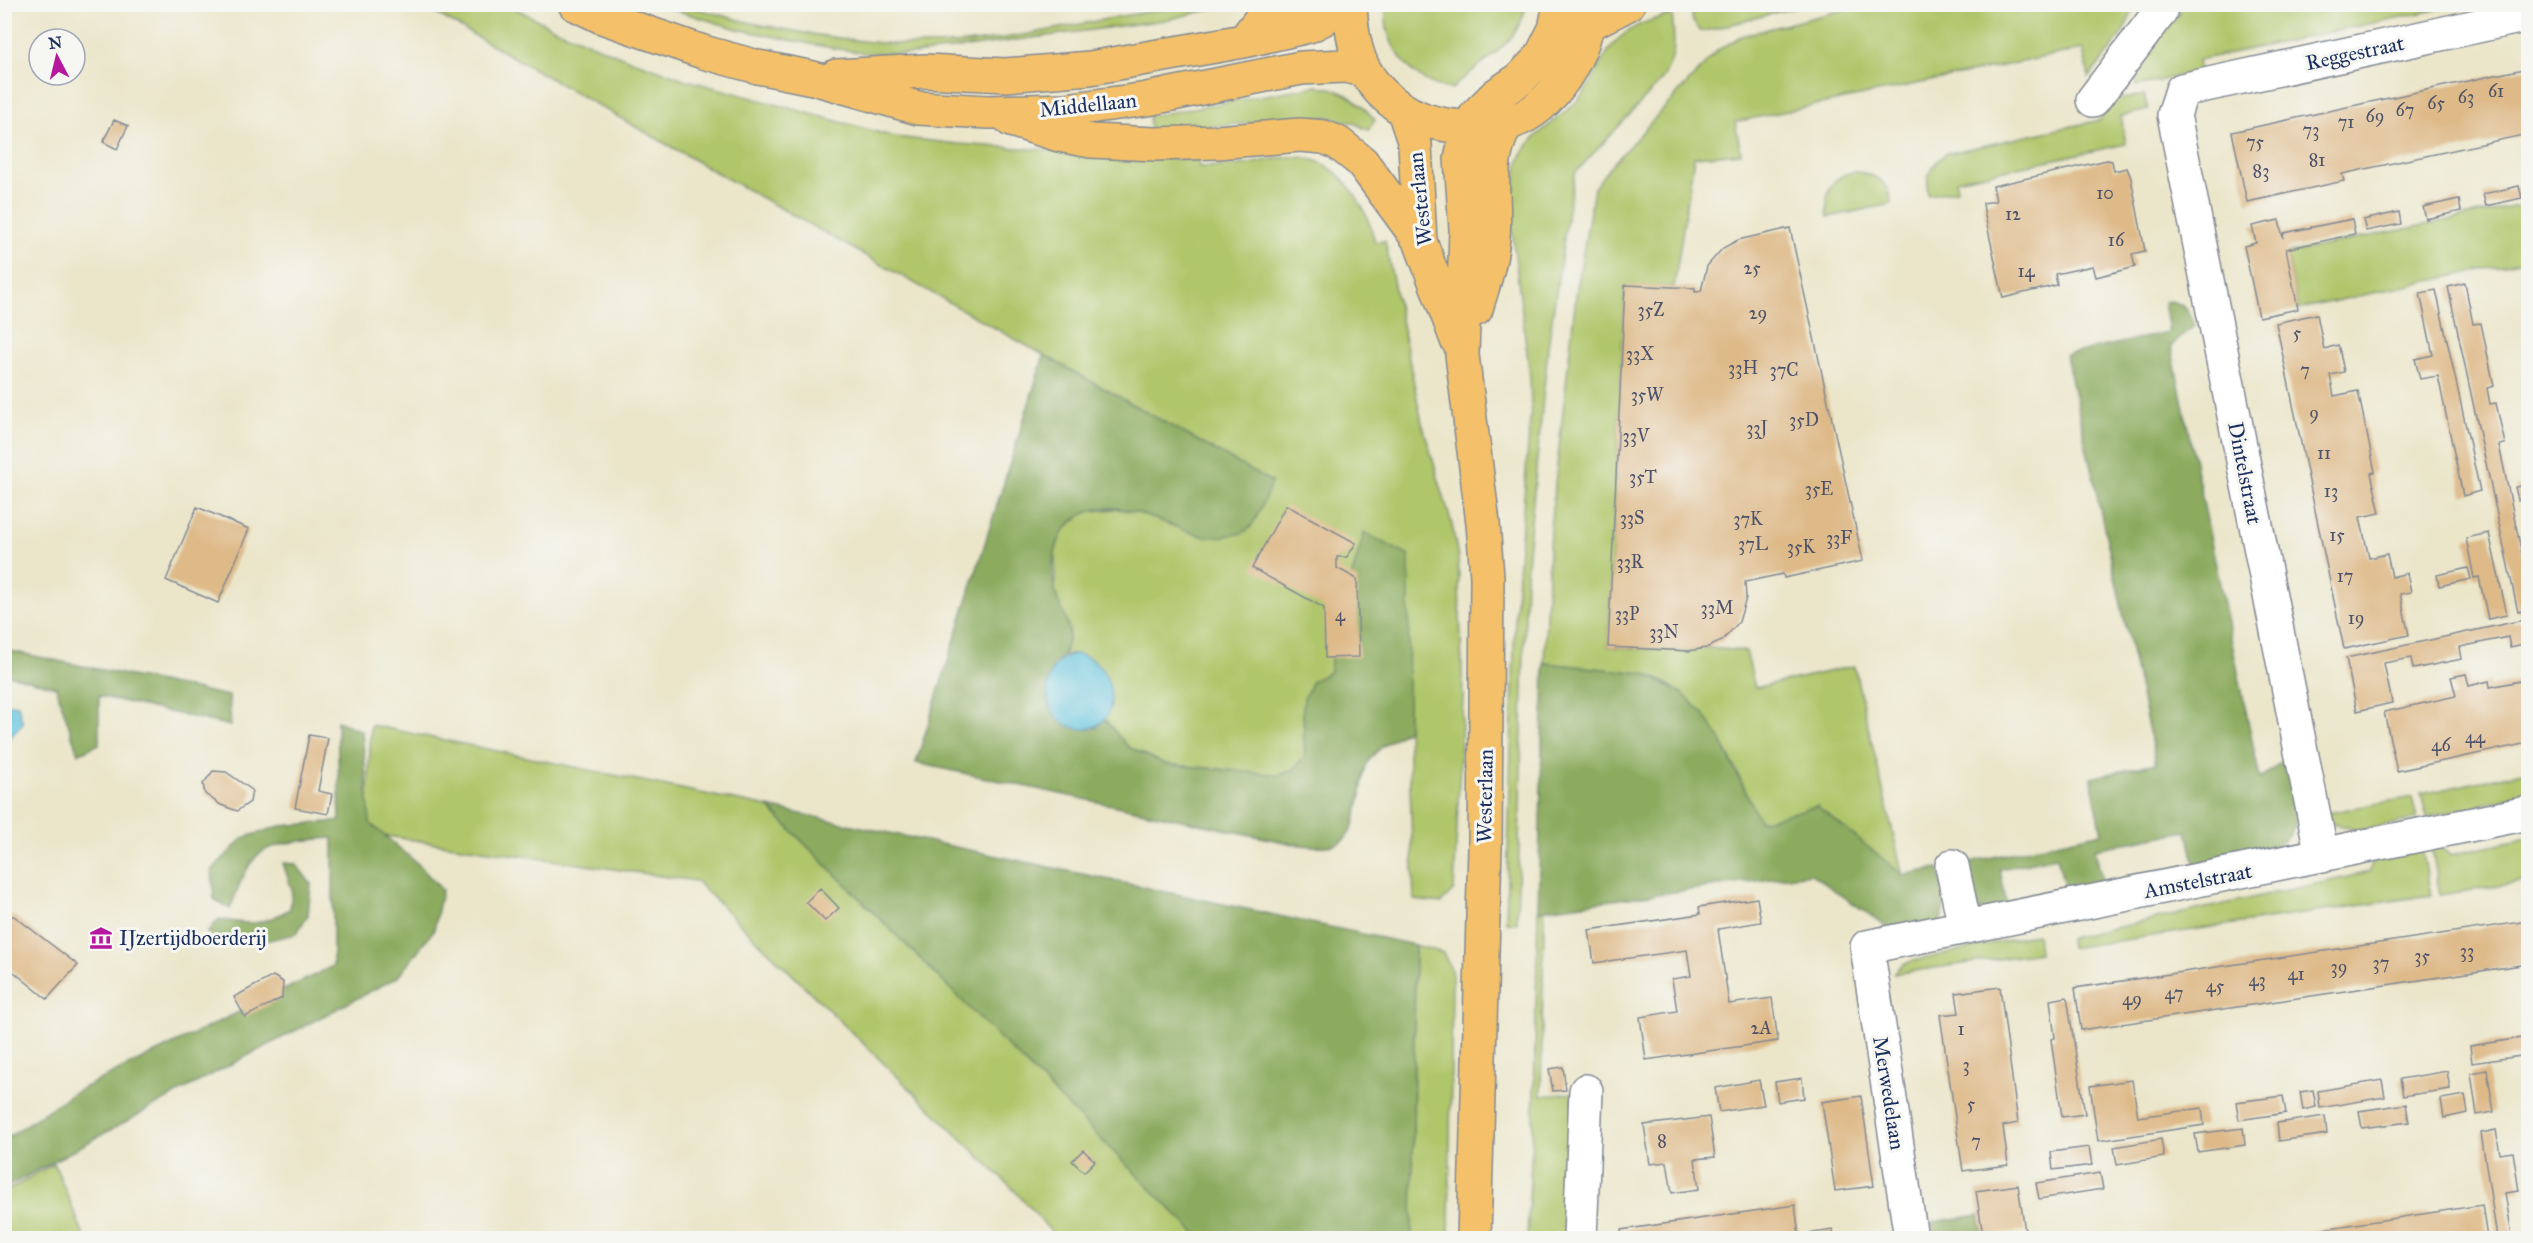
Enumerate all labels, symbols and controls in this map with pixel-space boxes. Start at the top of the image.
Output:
north arrow [27,27,87,87]
street label: Reggestraat [2303,30,2407,76]
text: N [47,32,64,53]
house number: 61 [2488,80,2504,102]
house number: 63 [2458,86,2474,108]
street label: Middellaan [1038,87,1138,123]
house number: 65 [2427,92,2445,114]
house number: 67 [2396,99,2414,121]
house number: 69 [2366,105,2384,127]
house number: 71 [2338,111,2354,133]
house number: 73 [2303,119,2319,141]
house number: 75 [2246,131,2265,153]
house number: 81 [2309,149,2325,171]
street label: Westerlaan [1402,151,1438,247]
house number: 83 [2253,160,2269,182]
house number: 10 [2096,182,2114,204]
house number: 12 [2005,203,2021,225]
house number: 16 [2108,229,2125,251]
house number: 25 [1743,257,1761,279]
house number: 14 [2017,260,2036,282]
house number: 35Z [1638,299,1664,321]
house number: 29 [1749,302,1767,324]
house number: 5 [2293,322,2302,344]
house number: 33X [1626,343,1654,365]
house number: 33H [1728,357,1758,379]
house number: 37C [1769,359,1799,381]
house number: 7 [2300,359,2310,381]
house number: 35W [1631,384,1664,406]
house number: 9 [2309,402,2319,424]
house number: 35D [1789,409,1819,431]
house number: 33J [1746,417,1769,440]
street label: Dintelstraat [2222,420,2268,527]
house number: 33V [1623,425,1651,447]
house number: 11 [2317,442,2331,464]
house number: 35T [1629,466,1657,488]
house number: 35E [1805,478,1833,500]
house number: 13 [2324,480,2338,502]
house number: 33S [1620,507,1644,529]
house number: 37K [1733,508,1764,530]
house number: 15 [2329,524,2345,546]
house number: 33F [1826,527,1852,549]
house number: 37L [1738,533,1769,555]
house number: 35K [1787,536,1816,558]
house number: 33R [1616,551,1645,573]
house number: 17 [2337,565,2353,587]
house number: 33M [1701,597,1733,619]
house number: 33P [1615,603,1639,625]
house number: 4 [1335,604,1346,626]
house number: 19 [2348,607,2364,629]
house number: 33N [1649,621,1679,643]
house number: 44 [2465,726,2486,748]
house number: 46 [2431,734,2451,756]
street label: Westerlaan [1471,749,1499,843]
street label: Amstelstraat [2141,858,2255,904]
museum icon: IJzertijdboerderij [88,925,114,951]
place label: IJzertijdboerderij [119,925,267,951]
house number: 33 [2460,940,2474,962]
house number: 35 [2414,945,2430,967]
house number: 37 [2373,952,2389,974]
house number: 39 [2331,956,2347,978]
house number: 41 [2287,963,2305,985]
house number: 43 [2248,969,2266,991]
house number: 45 [2206,975,2225,997]
house number: 47 [2165,982,2183,1004]
house number: 49 [2122,988,2142,1010]
house number: 2A [1751,1017,1772,1039]
house number: 1 [1957,1018,1965,1040]
street label: Merwedelaan [1867,1034,1911,1152]
house number: 3 [1962,1054,1970,1076]
house number: 5 [1967,1093,1976,1115]
house number: 8 [1657,1130,1667,1152]
house number: 7 [1971,1130,1981,1152]

